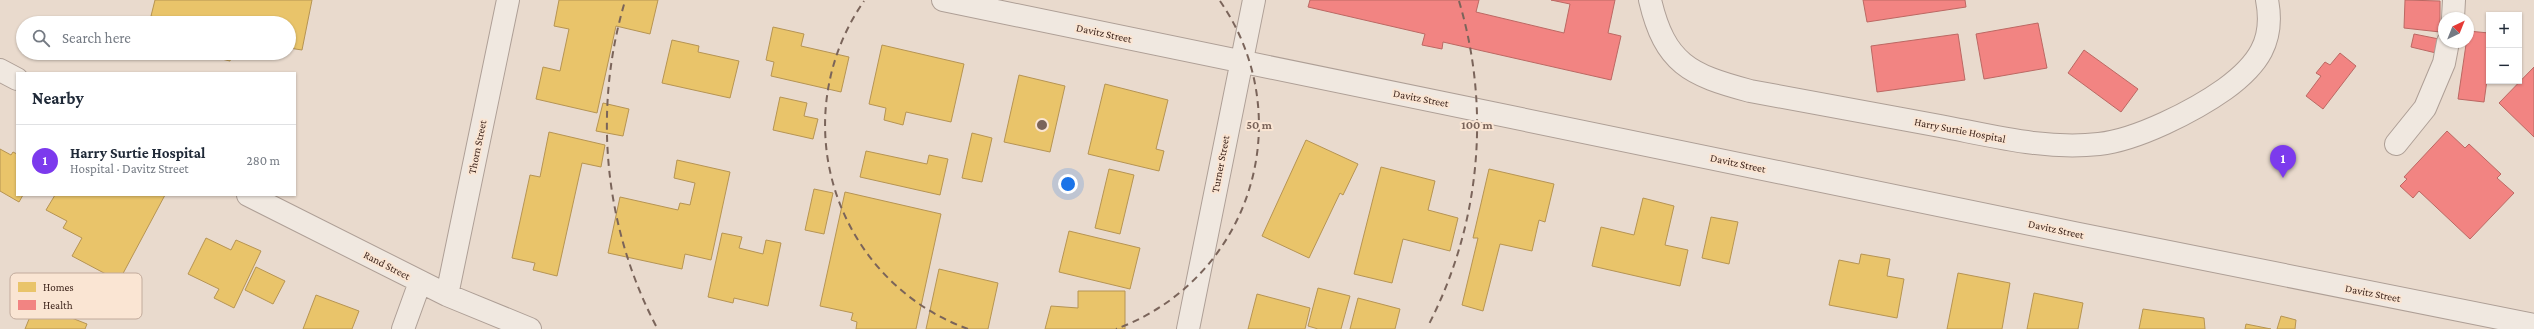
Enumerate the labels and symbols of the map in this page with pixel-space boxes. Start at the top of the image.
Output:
north arrow [2438,12,2474,48]
street label: Davitz Street [1075,21,1133,45]
street label: Davitz Street [1392,87,1450,109]
street label: Harry Surtie Hospital [1913,115,2007,146]
centre of rings [1035,118,1049,132]
text: 50 m [1246,118,1273,132]
text: 100 m [1461,118,1494,132]
street label: Thorn Street [465,119,489,175]
street label: Turner Street [1209,134,1232,194]
pin: 1 [2270,145,2296,178]
street label: Davitz Street [1709,151,1767,175]
your location [1058,174,1078,194]
street label: Davitz Street [2027,217,2085,241]
street label: Rand Street [362,248,413,282]
legend [10,273,142,319]
text: Homes [43,281,74,293]
street label: Davitz Street [2344,282,2402,304]
text: Health [43,299,73,311]

